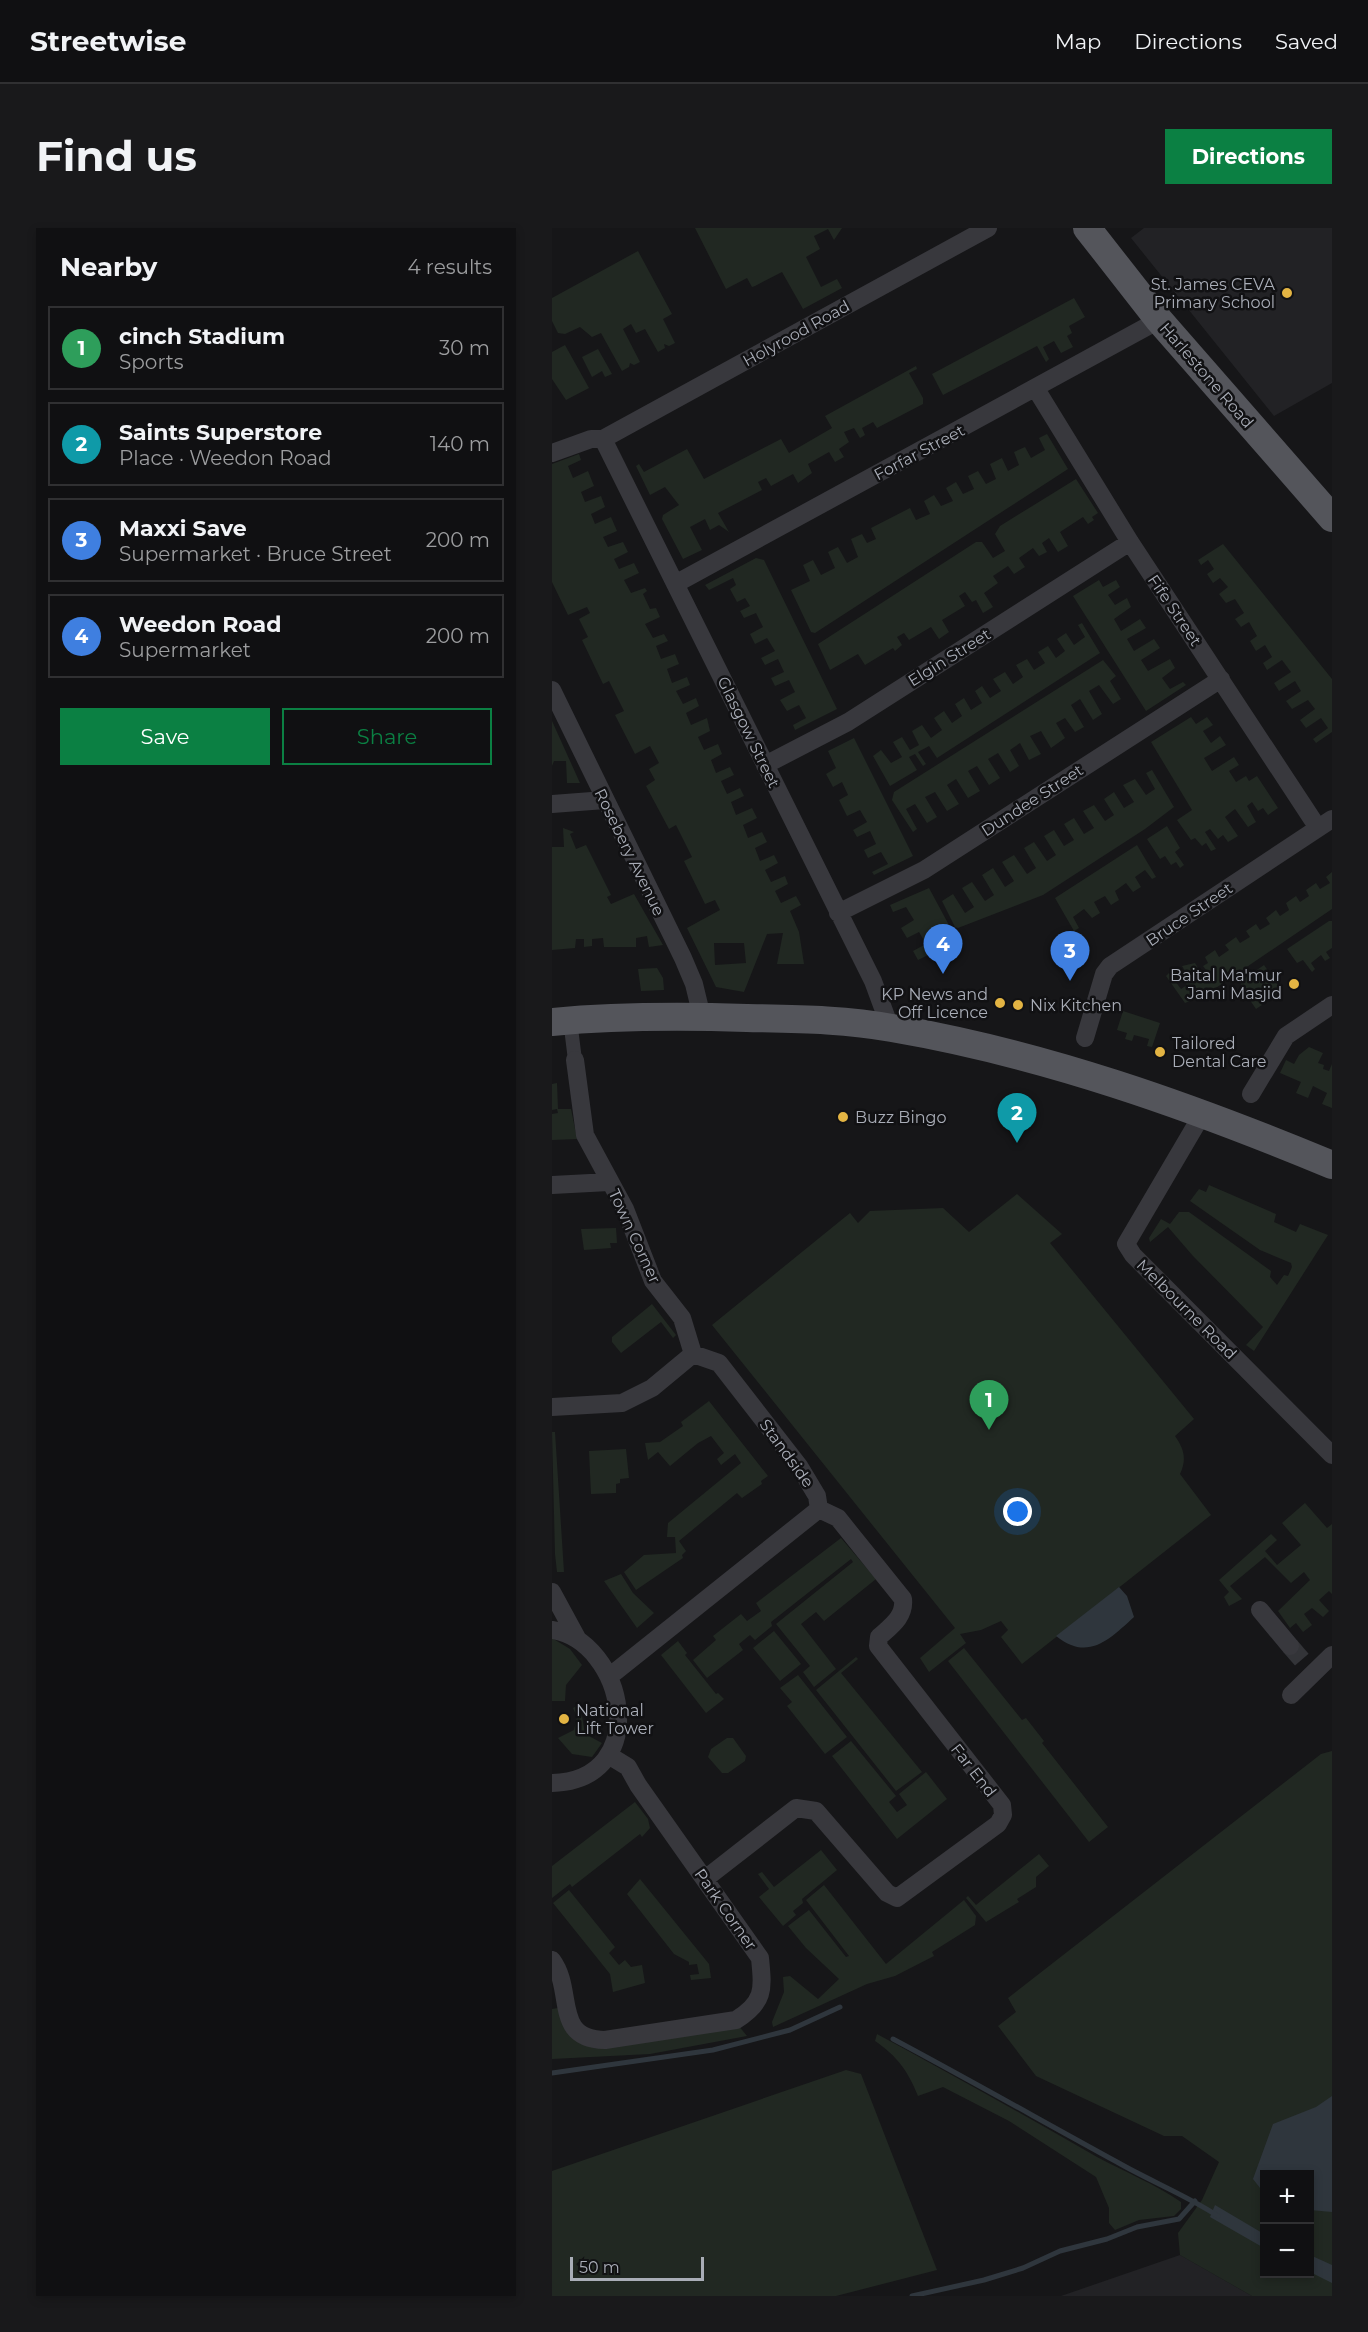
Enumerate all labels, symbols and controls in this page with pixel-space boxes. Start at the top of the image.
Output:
text: Streetwise [30,24,186,58]
text: Map [1055,29,1101,54]
text: Directions [1134,29,1242,54]
text: Saved [1275,29,1338,54]
button: Directions [1165,129,1332,184]
text: Find us [36,130,197,182]
text: Nearby [60,251,157,283]
text: 4 results [407,255,492,279]
place label: St. James CEVA Primary School [1151,275,1276,312]
marker: St. James CEVA Primary School [1280,286,1294,300]
street label: Holyrood Road [740,296,853,371]
street label: Harlestone Road [1156,319,1258,432]
text: cinch Stadium [119,323,285,350]
text: 1 [78,336,85,360]
text: 30 m [439,336,490,360]
text: Sports [119,350,184,374]
text: Saints Superstore [119,419,322,446]
street label: Forfar Street [871,420,968,484]
text: 2 [76,432,87,456]
text: 140 m [430,432,490,456]
text: Place · Weedon Road [119,446,332,470]
text: Maxxi Save [119,515,247,542]
text: 3 [76,528,87,552]
text: 200 m [426,528,490,552]
text: Supermarket · Bruce Street [119,542,392,566]
street label: Fife Street [1144,571,1206,650]
text: Weedon Road [119,611,281,638]
text: 4 [75,624,88,648]
text: 200 m [426,624,490,648]
street label: Elgin Street [905,624,994,690]
text: Supermarket [119,638,251,662]
street label: Glasgow Street [713,674,784,791]
button: Save [60,708,270,765]
button: Share [282,708,492,765]
street label: Dundee Street [978,760,1087,840]
street label: Rosebery Avenue [591,786,669,919]
street label: Bruce Street [1142,878,1237,950]
pin: 4 [924,924,962,974]
pin: 3 [1050,932,1090,981]
place label: Baital Ma'mur Jami Masjid [1170,966,1282,1003]
marker: Baital Ma'mur Jami Masjid [1287,977,1301,991]
place label: KP News and Off Licence [881,985,988,1022]
marker: KP News and Off Licence [993,996,1007,1010]
place label: Nix Kitchen [1030,996,1122,1015]
marker: Nix Kitchen [1011,998,1025,1012]
place label: Tailored Dental Care [1172,1034,1266,1071]
marker: Tailored Dental Care [1153,1045,1167,1059]
pin: 2 [998,1094,1036,1143]
place label: Buzz Bingo [855,1108,947,1127]
marker: Buzz Bingo [836,1110,850,1124]
street label: Town Corner [605,1186,665,1286]
street label: Melbourne Road [1133,1255,1241,1363]
pin: 1 [970,1380,1008,1430]
street label: Standside [755,1415,818,1491]
your location [1003,1497,1032,1526]
place label: National Lift Tower [576,1701,654,1738]
marker: National Lift Tower [557,1712,571,1726]
street label: Far End [947,1740,1000,1801]
street label: Park Corner [691,1865,761,1954]
map controls [1260,2170,1314,2278]
button: + [1260,2170,1314,2224]
button: − [1260,2224,1314,2278]
scale bar [570,2254,704,2282]
text: 50 m [579,2258,620,2277]

